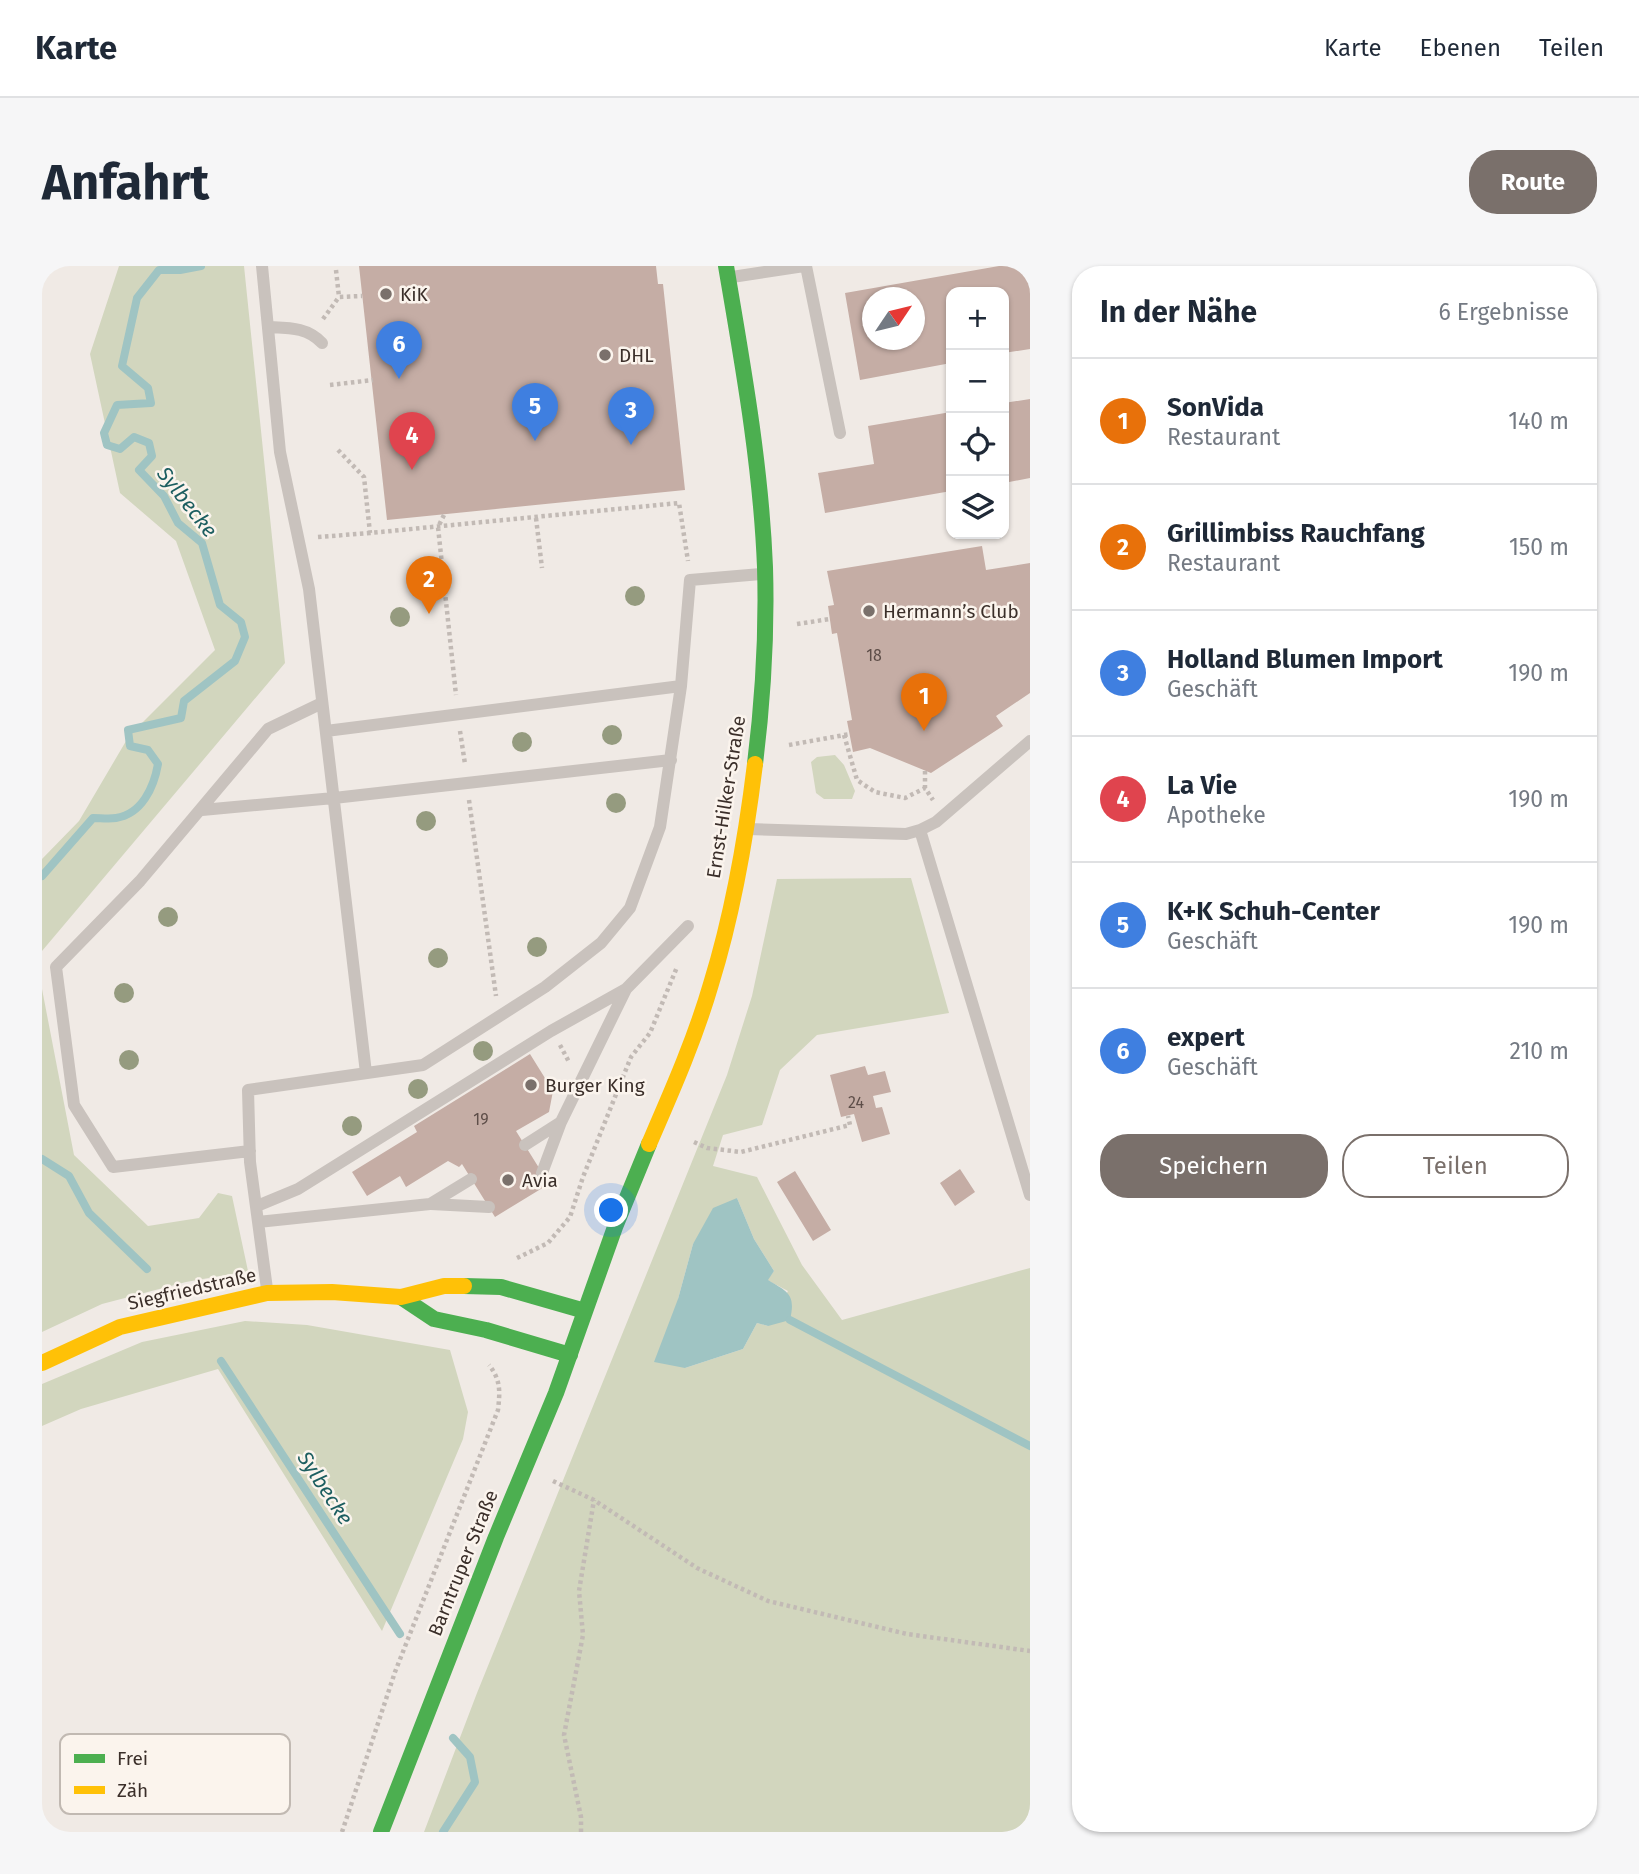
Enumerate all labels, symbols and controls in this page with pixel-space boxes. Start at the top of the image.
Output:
text: Karte [35,28,117,68]
text: Karte [1324,34,1382,62]
text: Ebenen [1420,34,1501,62]
text: Teilen [1539,34,1604,62]
button: Route [1469,150,1597,214]
text: Anfahrt [42,153,209,212]
place label: KiK [400,283,429,306]
marker: KiK [378,286,394,302]
north arrow [862,287,925,350]
map controls [946,287,1009,539]
button: + [946,287,1009,350]
text: In der Nähe [1100,294,1257,330]
text: 6 Ergebnisse [1438,298,1569,326]
pin: 6 [376,321,422,379]
place label: DHL [619,344,654,367]
marker: DHL [597,347,613,363]
button: − [946,350,1009,413]
pin: 5 [512,383,558,441]
pin: 3 [608,387,654,445]
text: SonVida [1167,392,1264,423]
text: 1 [1118,407,1128,435]
text: 140 m [1508,407,1569,435]
pin: 4 [389,412,435,470]
button: locate [946,413,1009,476]
text: Restaurant [1167,423,1280,451]
water label: Sylbecke [151,461,223,543]
button: layers [946,476,1009,539]
text: Grillimbiss Rauchfang [1167,518,1425,549]
text: 2 [1117,533,1129,561]
text: 150 m [1509,533,1569,561]
text: Restaurant [1167,549,1280,577]
pin: 2 [406,556,452,614]
place label: Hermann’s Club [883,600,1019,623]
marker: Hermann’s Club [861,603,877,619]
text: Holland Blumen Import [1167,644,1443,675]
house number: 18 [866,646,882,665]
text: 3 [1117,659,1129,687]
text: 190 m [1508,659,1569,687]
pin: 1 [901,673,947,731]
text: Geschäft [1167,675,1258,703]
street label: Ernst-Hilker-Straße [702,714,750,880]
text: La Vie [1167,770,1237,801]
text: 4 [1117,785,1130,813]
text: 190 m [1508,785,1569,813]
text: Apotheke [1167,801,1266,829]
text: K+K Schuh-Center [1167,896,1380,927]
text: 5 [1117,911,1129,939]
text: 190 m [1508,911,1569,939]
text: Geschäft [1167,927,1258,955]
text: expert [1167,1022,1245,1053]
text: 6 [1117,1037,1129,1065]
text: 210 m [1510,1037,1569,1065]
text: Geschäft [1167,1053,1258,1081]
place label: Burger King [545,1074,645,1097]
marker: Burger King [523,1077,539,1093]
house number: 24 [848,1093,864,1112]
house number: 19 [473,1110,489,1129]
button: Speichern [1100,1134,1328,1198]
button: Teilen [1342,1134,1569,1198]
place label: Avia [522,1169,558,1192]
marker: Avia [500,1172,516,1188]
your location [594,1193,628,1227]
street label: Siegfriedstraße [126,1263,258,1315]
water label: Sylbecke [291,1445,358,1530]
street label: Barntruper Straße [423,1487,503,1639]
legend [60,1734,290,1814]
text: Frei [117,1747,148,1770]
text: Zäh [117,1779,148,1802]

